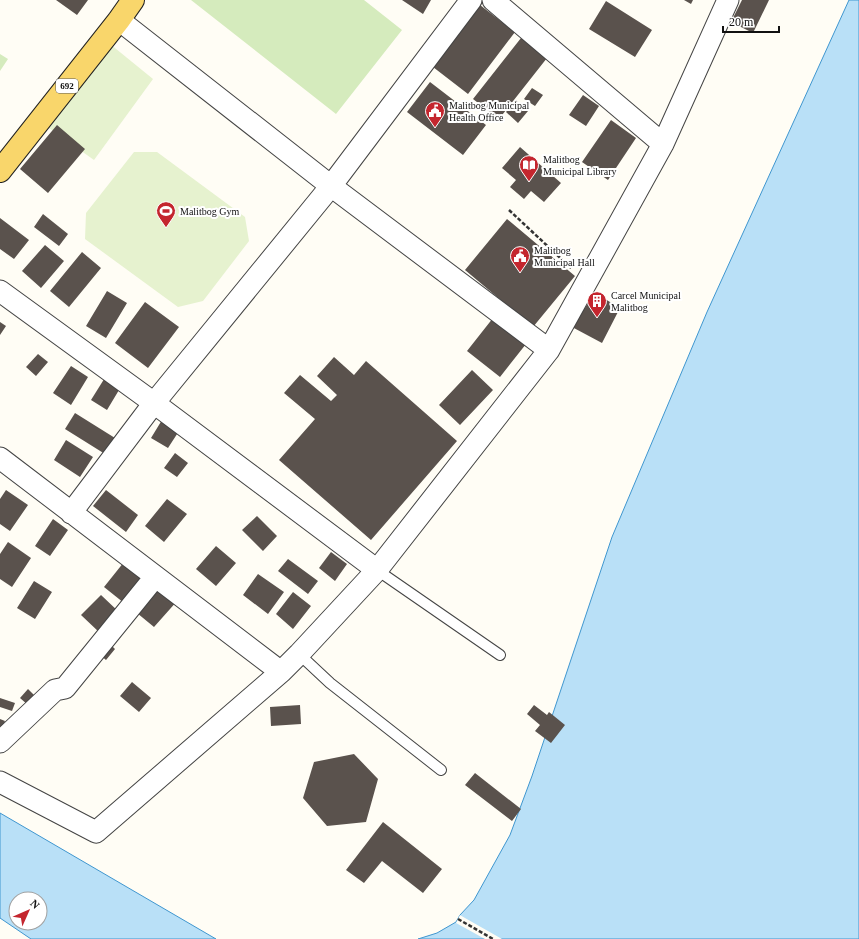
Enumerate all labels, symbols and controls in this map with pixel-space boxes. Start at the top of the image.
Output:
scale bar [723,8,779,34]
text: 20 m [729,15,754,29]
road number: 692 [56,79,78,93]
public building icon: Malitbog Municipal Health Office [424,100,446,128]
place label: Malitbog Municipal Health Office [449,100,529,123]
library icon: Malitbog Municipal Library [518,154,540,182]
place label: Malitbog Municipal Library [543,154,617,177]
sports icon: Malitbog Gym [155,200,177,228]
place label: Malitbog Gym [180,206,239,217]
public building icon: Malitbog Municipal Hall [509,245,531,273]
place label: Malitbog Municipal Hall [534,245,595,268]
building icon: Carcel Municipal Malitbog [586,290,608,318]
place label: Carcel Municipal Malitbog [611,290,681,313]
north arrow [8,891,48,931]
text: N [28,897,42,911]

